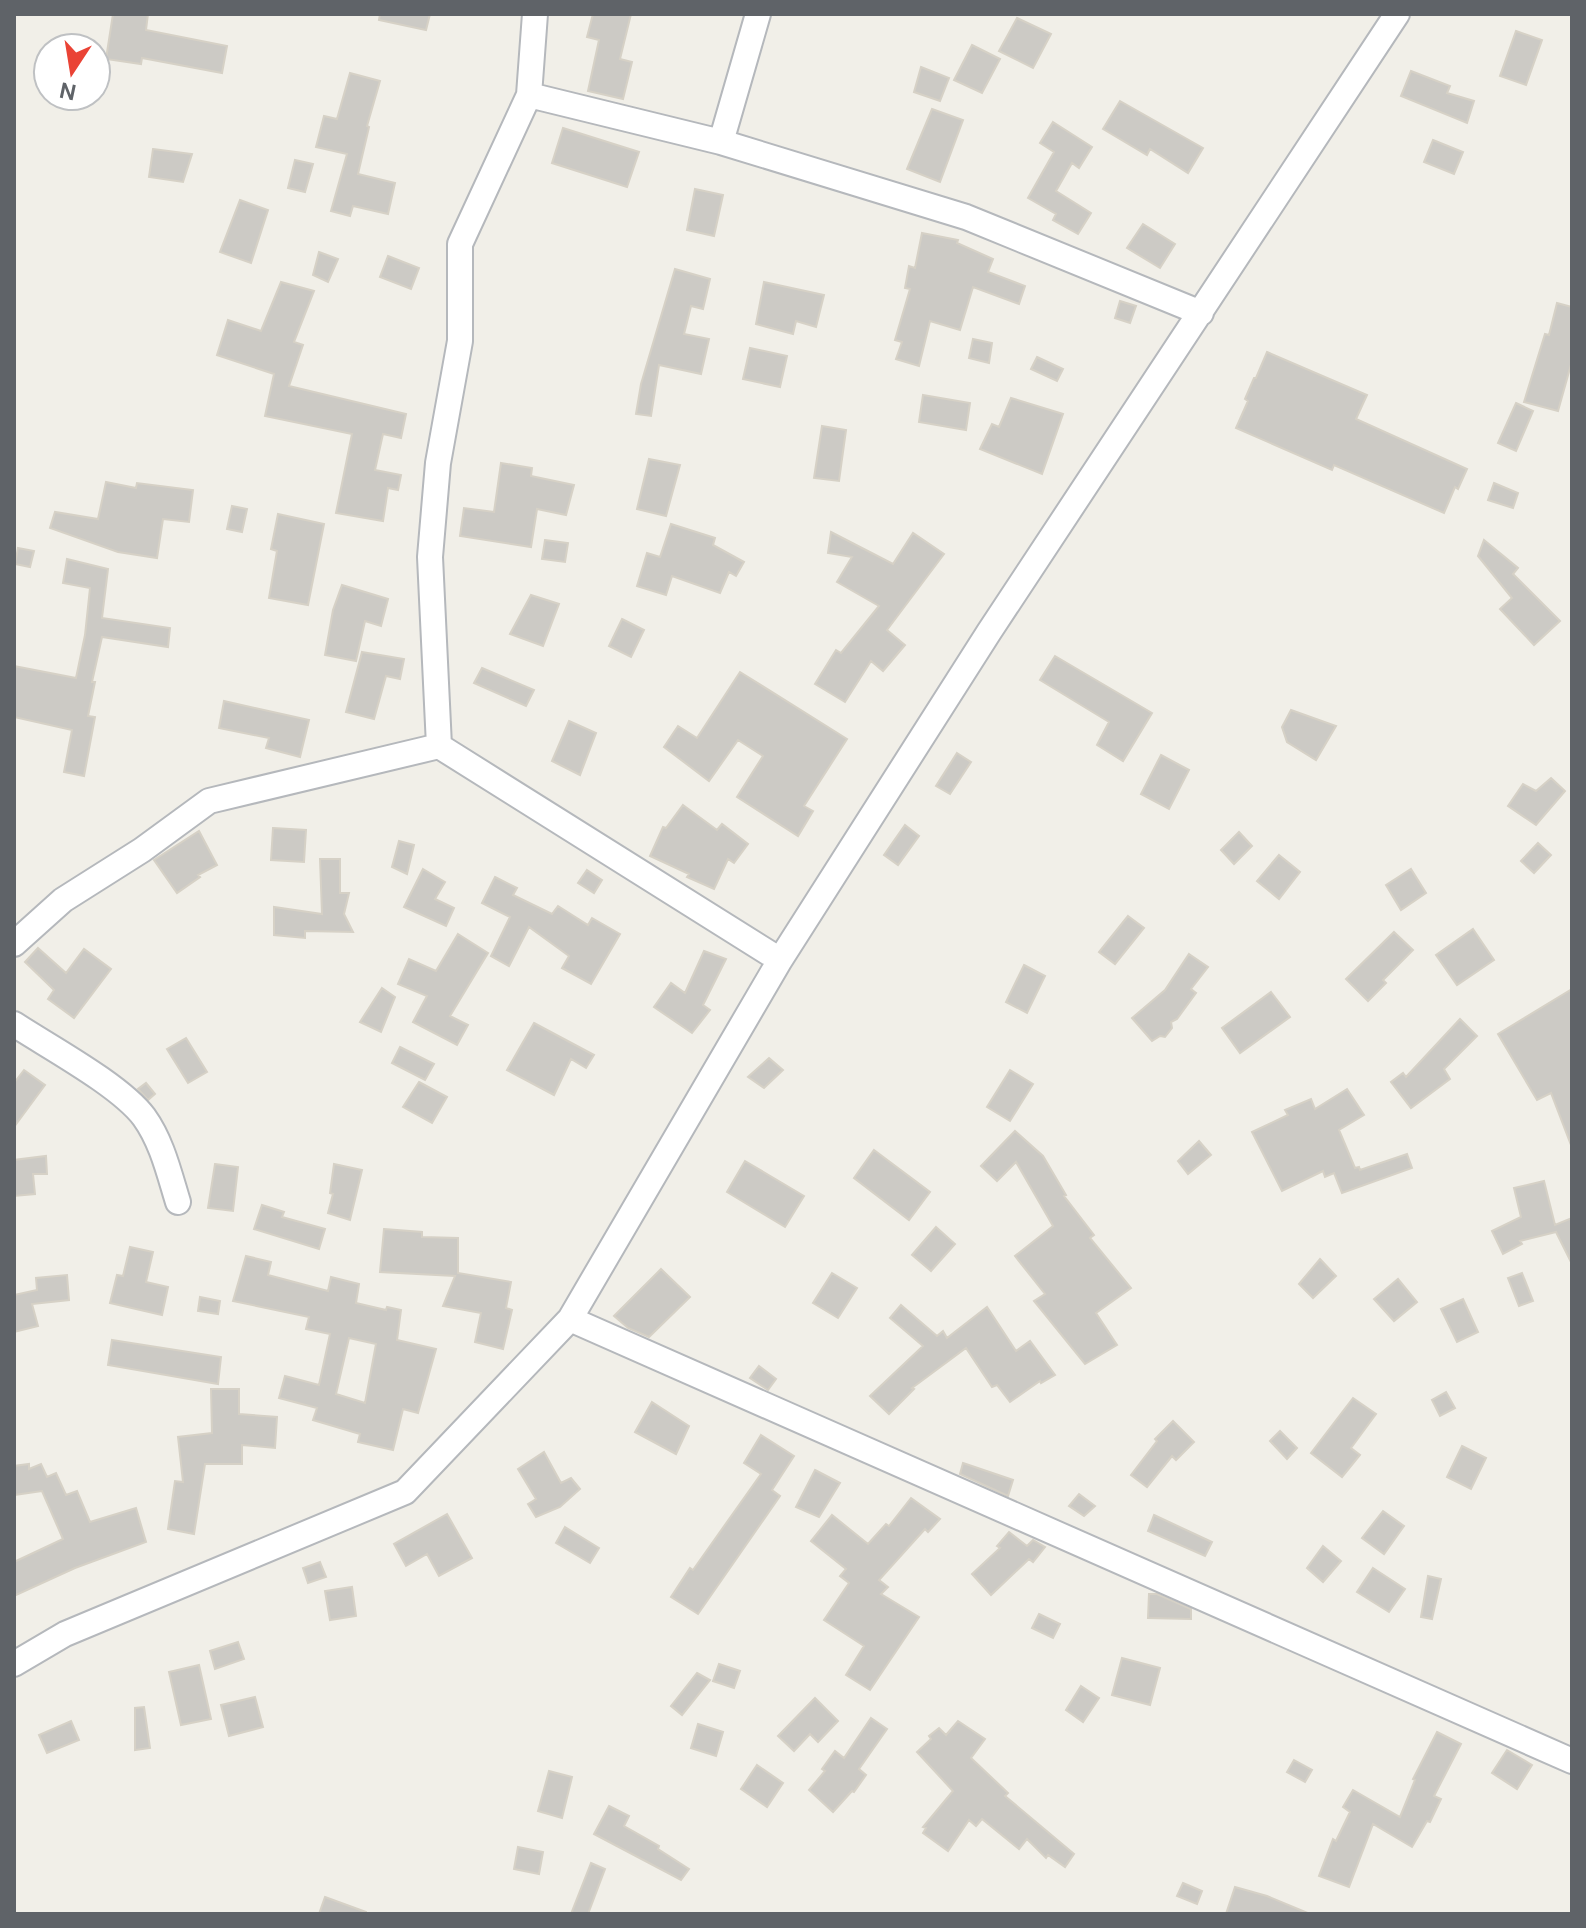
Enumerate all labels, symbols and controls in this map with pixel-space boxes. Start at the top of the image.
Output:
north arrow [32,32,112,112]
text: N [57,75,79,107]

